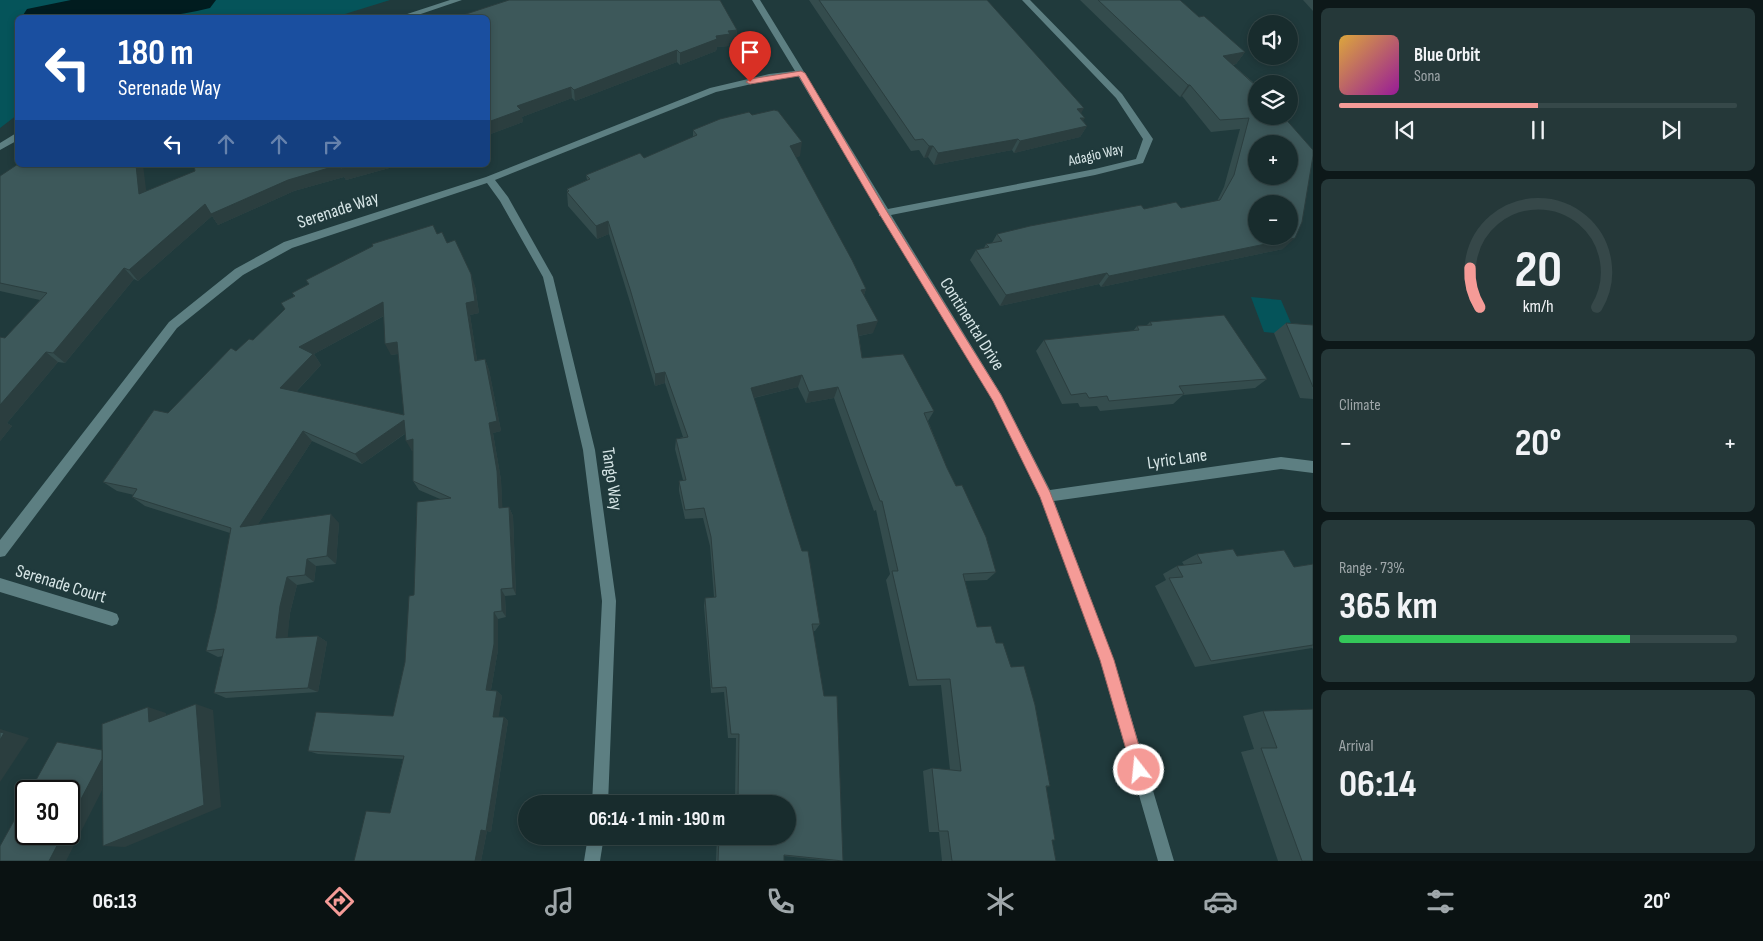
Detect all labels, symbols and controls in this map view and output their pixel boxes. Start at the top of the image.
map controls [1248,15,1298,245]
button: sound [1248,15,1298,65]
pin [729,31,771,82]
text: 180 m [118,32,194,75]
icon: left [35,35,100,100]
icon: arrive [736,38,764,66]
text: Blue Orbit [1414,44,1480,67]
text: Sona [1414,67,1441,86]
text: Serenade Way [118,75,221,102]
button: layers [1248,75,1298,125]
icon: previous [1391,116,1419,144]
icon: pause [1524,116,1552,144]
icon: next [1657,116,1685,144]
icon: left [159,130,187,158]
icon: ahead [212,130,240,158]
icon: ahead [265,130,293,158]
icon: right [318,130,346,158]
button: + [1248,135,1298,185]
street label: Adagio Way [1065,139,1126,171]
street label: Serenade Way [295,187,381,233]
button: − [1248,195,1298,245]
text: 20 [1514,239,1562,302]
street label: Continental Drive [935,274,1009,374]
text: km/h [1523,296,1553,317]
text: Climate [1339,396,1381,415]
text: 20° [1515,421,1561,466]
text: − [1339,427,1353,460]
text: + [1723,427,1737,460]
street label: Lyric Lane [1146,444,1208,474]
street label: Tango Way [597,446,627,512]
text: Range · 73% [1339,559,1405,578]
street label: Serenade Court [13,560,109,608]
text: 365 km [1339,584,1438,629]
text: Arrival [1339,737,1373,756]
position arrow [1112,743,1164,795]
text: 06:14 [1339,762,1416,807]
speed limit sign: 30 [15,780,80,845]
text: 06:14 · 1 min · 190 m [589,808,725,831]
icon: directions [322,884,357,919]
icon: music [542,884,577,919]
icon: phone [763,884,798,919]
icon: climate [983,884,1018,919]
icon: car [1203,884,1238,919]
icon: filters [1423,884,1458,919]
text: 06:13 [93,888,137,915]
text: 20° [1643,888,1670,915]

